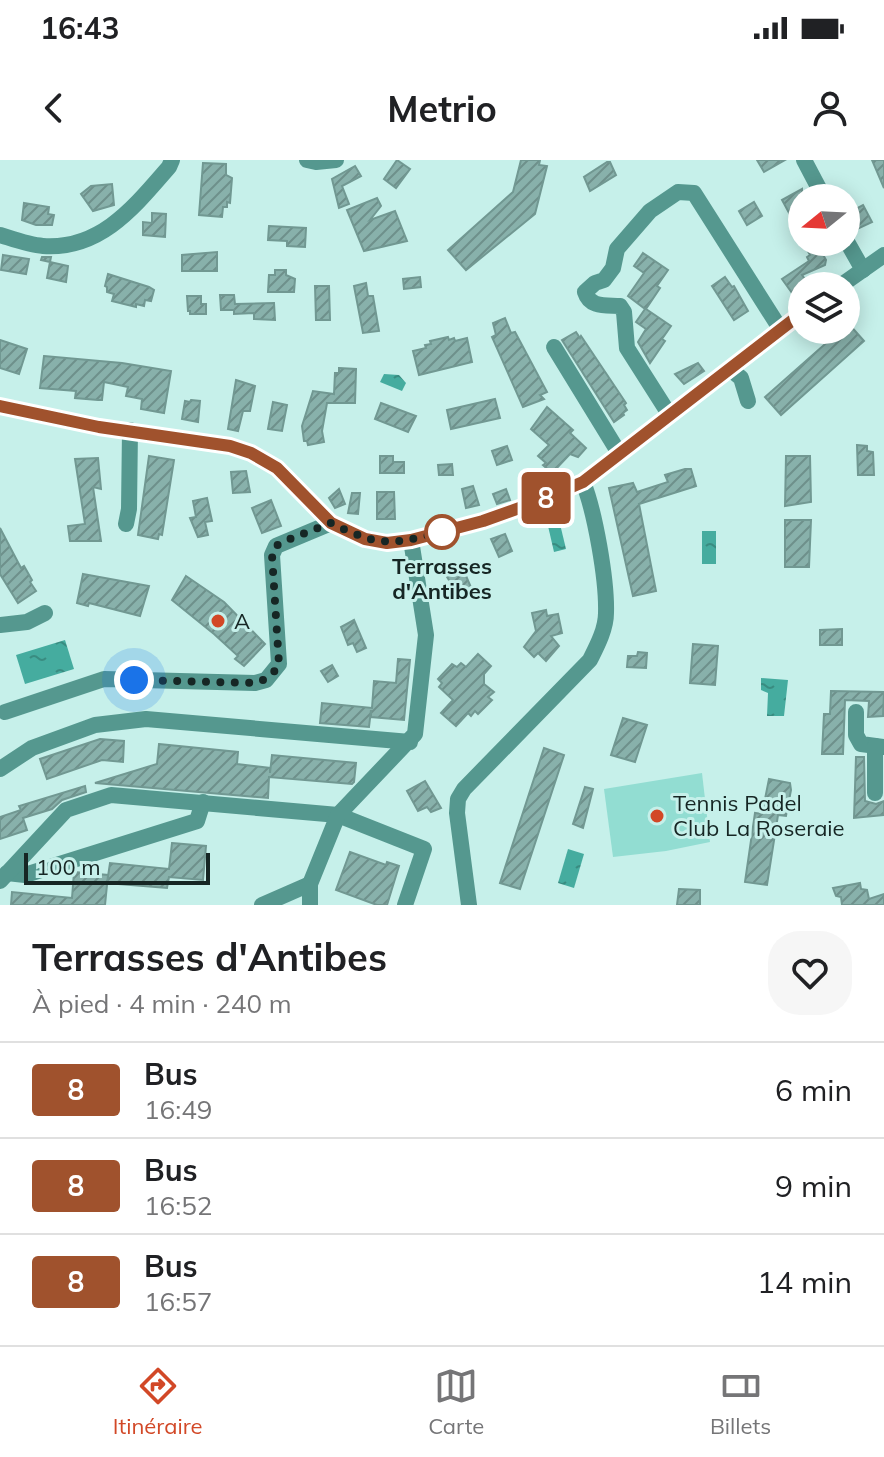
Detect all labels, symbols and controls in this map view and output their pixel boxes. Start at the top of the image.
text: 16:43 [40,9,119,47]
icon: back [32,86,76,130]
text: Metrio [387,86,497,131]
icon: person [808,86,852,130]
north arrow [788,184,860,256]
map controls [788,184,860,344]
button: layers [788,272,860,344]
line badge: 8 [520,472,572,524]
text: 8 [538,480,554,515]
marker: Terrasses d'Antibes [425,515,459,549]
place label: Terrasses d'Antibes [392,552,492,605]
place label: A [234,607,250,635]
marker: A [209,612,227,630]
your location [114,660,154,700]
place label: Tennis Padel Club La Roseraie [673,789,845,842]
marker: Tennis Padel Club La Roseraie [648,807,666,825]
scale bar [24,849,210,885]
text: 100 m [36,853,101,881]
button: heart [768,931,852,1015]
text: Terrasses d'Antibes [32,933,387,981]
text: À pied · 4 min · 240 m [32,987,292,1020]
text: Bus [144,1055,198,1093]
text: 6 min [775,1071,852,1109]
text: 8 [68,1072,84,1107]
text: 16:49 [144,1093,212,1126]
text: Bus [144,1151,198,1189]
text: 9 min [775,1167,852,1205]
text: 8 [68,1168,84,1203]
text: 16:52 [144,1189,212,1222]
text: Bus [144,1247,198,1285]
text: 14 min [757,1263,852,1301]
text: 8 [68,1264,84,1299]
text: 16:57 [144,1285,212,1318]
tab: Itinéraire [113,1364,202,1440]
tab: Carte [428,1364,484,1440]
tab: Billets [710,1364,771,1440]

